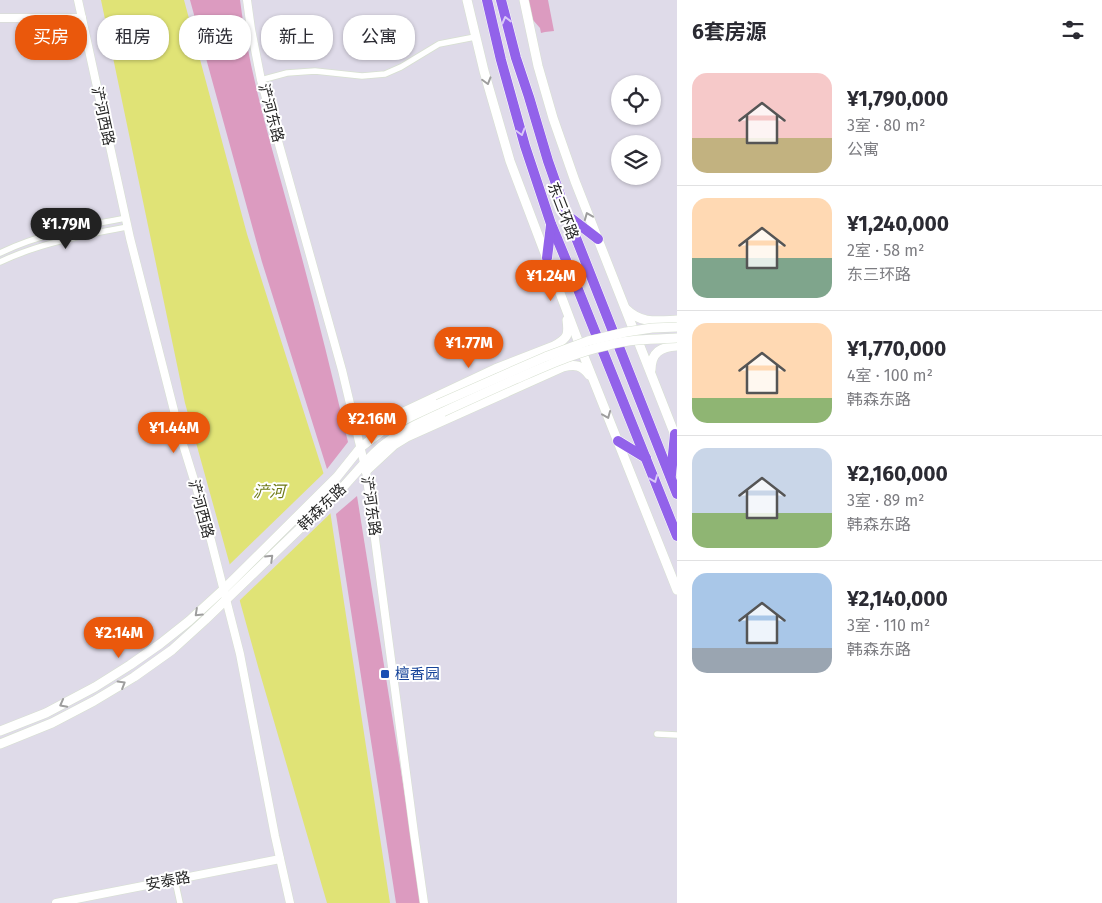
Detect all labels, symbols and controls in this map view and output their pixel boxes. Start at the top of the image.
chip: 买房 [15,15,87,60]
chip: 租房 [97,15,169,60]
chip: 筛选 [179,15,251,60]
chip: 新上 [261,15,333,60]
chip: 公寓 [343,15,415,60]
one-way arrow [501,16,512,25]
icon: filters [1059,16,1087,44]
text: 6套房源 [692,19,767,45]
map controls [611,75,661,185]
button: locate [611,75,661,125]
one-way arrow [481,77,491,85]
street label: 浐河东路 [255,82,287,144]
street label: 浐河西路 [88,85,118,147]
text: ¥1,790,000 [847,86,948,112]
icon: home [732,93,792,153]
text: 3室 · 80 m² [847,116,925,135]
one-way arrow [515,127,526,136]
button: layers [611,135,661,185]
text: 公寓 [847,140,879,159]
street label: 东三环路 [544,180,582,242]
pin: ¥1.79M [25,208,107,250]
text: ¥1,240,000 [847,211,949,237]
one-way arrow [584,212,594,221]
text: ¥1.79M [42,214,90,233]
icon: home [732,218,792,278]
text: 2室 · 58 m² [847,241,924,260]
pin: ¥1.24M [510,260,592,302]
text: 东三环路 [847,265,911,284]
text: ¥1.24M [526,266,576,285]
pin: ¥1.77M [428,326,510,369]
text: ¥1.77M [445,333,493,352]
text: ¥1,770,000 [847,336,946,362]
icon: home [732,343,792,403]
text: 4室 · 100 m² [847,366,933,385]
text: 韩森东路 [847,390,911,409]
pin: ¥2.16M [331,402,413,445]
text: ¥2.16M [348,409,396,428]
one-way arrow [601,410,612,419]
pin: ¥1.44M [133,412,215,454]
text: ¥1.44M [149,418,199,437]
text: ¥2,160,000 [847,461,948,487]
icon: home [732,468,792,528]
one-way arrow [648,474,659,483]
street label: 浐河东路 [358,475,384,537]
street label: 浐河西路 [185,478,217,540]
street label: 韩森东路 [294,480,350,534]
water label: 浐河 [253,482,288,501]
text: 3室 · 89 m² [847,491,925,510]
text: 韩森东路 [847,515,911,534]
one-way arrow [264,555,273,564]
text: ¥2,140,000 [847,586,948,612]
icon: home [732,593,792,653]
one-way arrow [194,607,203,616]
pin: ¥2.14M [78,616,160,659]
text: 3室 · 110 m² [847,616,930,635]
text: ¥2.14M [95,623,143,642]
text: 韩森东路 [847,640,911,659]
place label: 檀香园 [395,665,440,683]
marker: 檀香园 [379,668,391,680]
one-way arrow [117,681,126,691]
one-way arrow [60,698,69,708]
street label: 安泰路 [144,868,192,894]

